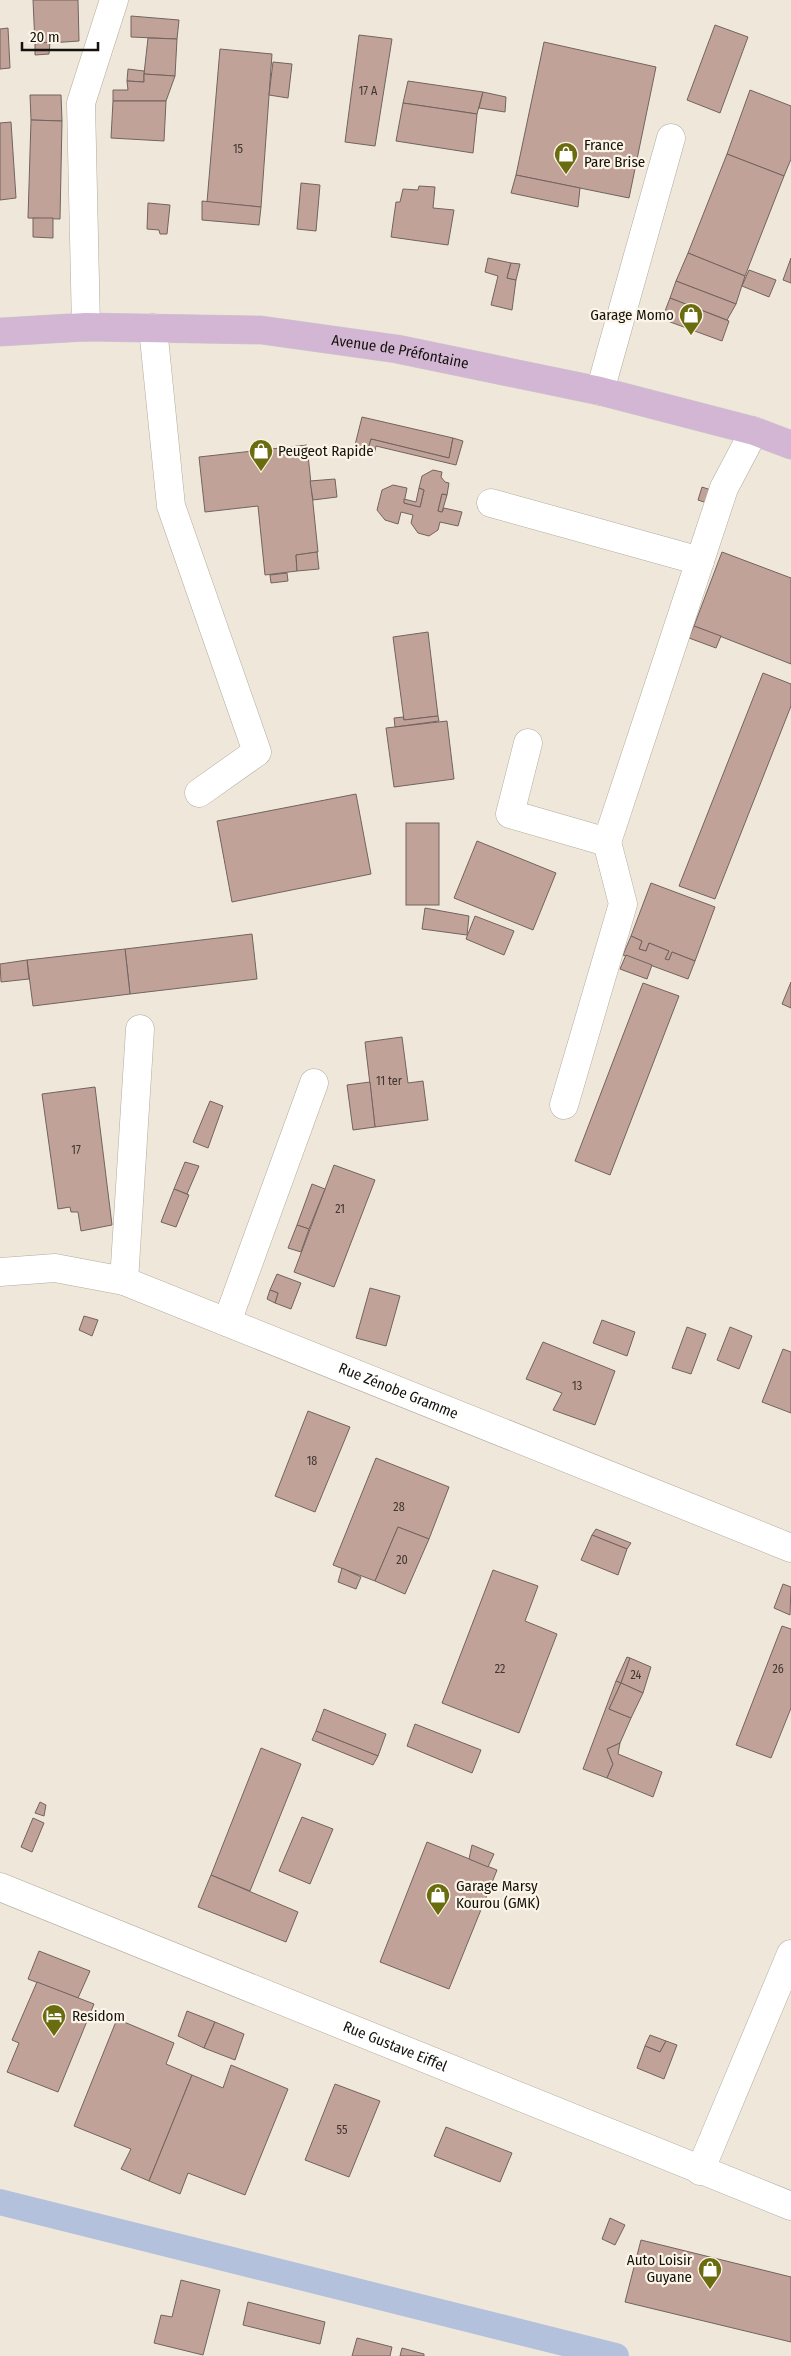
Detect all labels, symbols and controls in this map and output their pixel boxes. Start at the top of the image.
scale bar [22,20,99,52]
text: 20 m [30,28,60,46]
house number: 17 A [359,84,378,98]
place label: France Pare Brise [584,136,645,171]
shop icon: France Pare Brise [553,141,579,175]
house number: 15 [233,142,244,156]
shop icon: Garage Momo [678,302,704,336]
place label: Garage Momo [590,306,674,324]
street label: Avenue de Préfontaine [330,331,470,373]
shop icon: Peugeot Rapide [248,438,274,472]
place label: Peugeot Rapide [278,442,374,460]
house number: 11 ter [376,1074,403,1088]
house number: 17 [71,1143,81,1157]
house number: 21 [335,1202,345,1216]
street label: Rue Zénobe Gramme [336,1359,461,1423]
house number: 13 [572,1379,582,1393]
house number: 18 [307,1454,317,1468]
house number: 28 [393,1500,405,1514]
house number: 20 [396,1553,408,1567]
house number: 22 [495,1662,505,1676]
house number: 26 [772,1662,784,1676]
house number: 24 [631,1668,642,1682]
place label: Garage Marsy Kourou (GMK) [456,1877,540,1912]
shop icon: Garage Marsy Kourou (GMK) [425,1882,451,1916]
hotel icon: Residom [41,2003,67,2037]
place label: Residom [72,2007,125,2025]
street label: Rue Gustave Eiffel [340,2017,450,2075]
house number: 55 [337,2123,348,2137]
place label: Auto Loisir Guyane [627,2251,693,2286]
shop icon: Auto Loisir Guyane [697,2256,723,2290]

